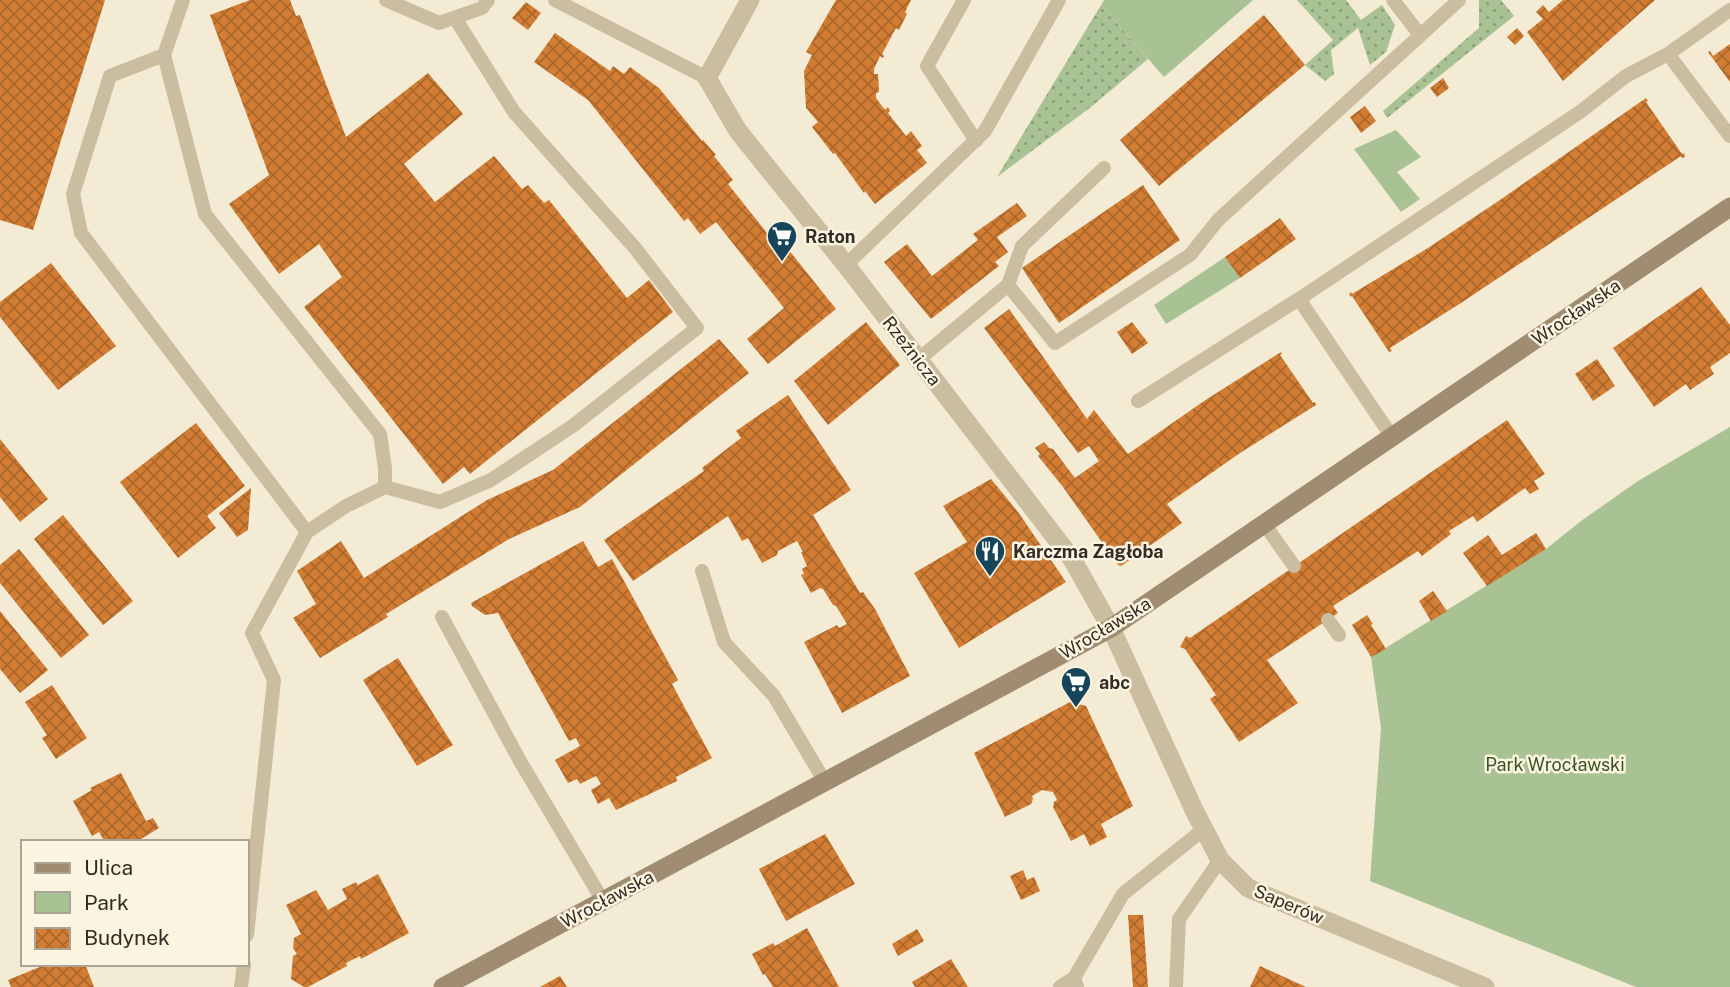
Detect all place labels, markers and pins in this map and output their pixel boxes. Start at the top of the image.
supermarket icon: Raton [765,219,799,263]
place label: Raton [805,226,855,247]
restaurant icon: Karczma Zagłoba [973,534,1007,578]
place label: Karczma Zagłoba [1013,541,1163,562]
supermarket icon: abc [1059,665,1093,709]
place label: abc [1099,672,1130,693]

